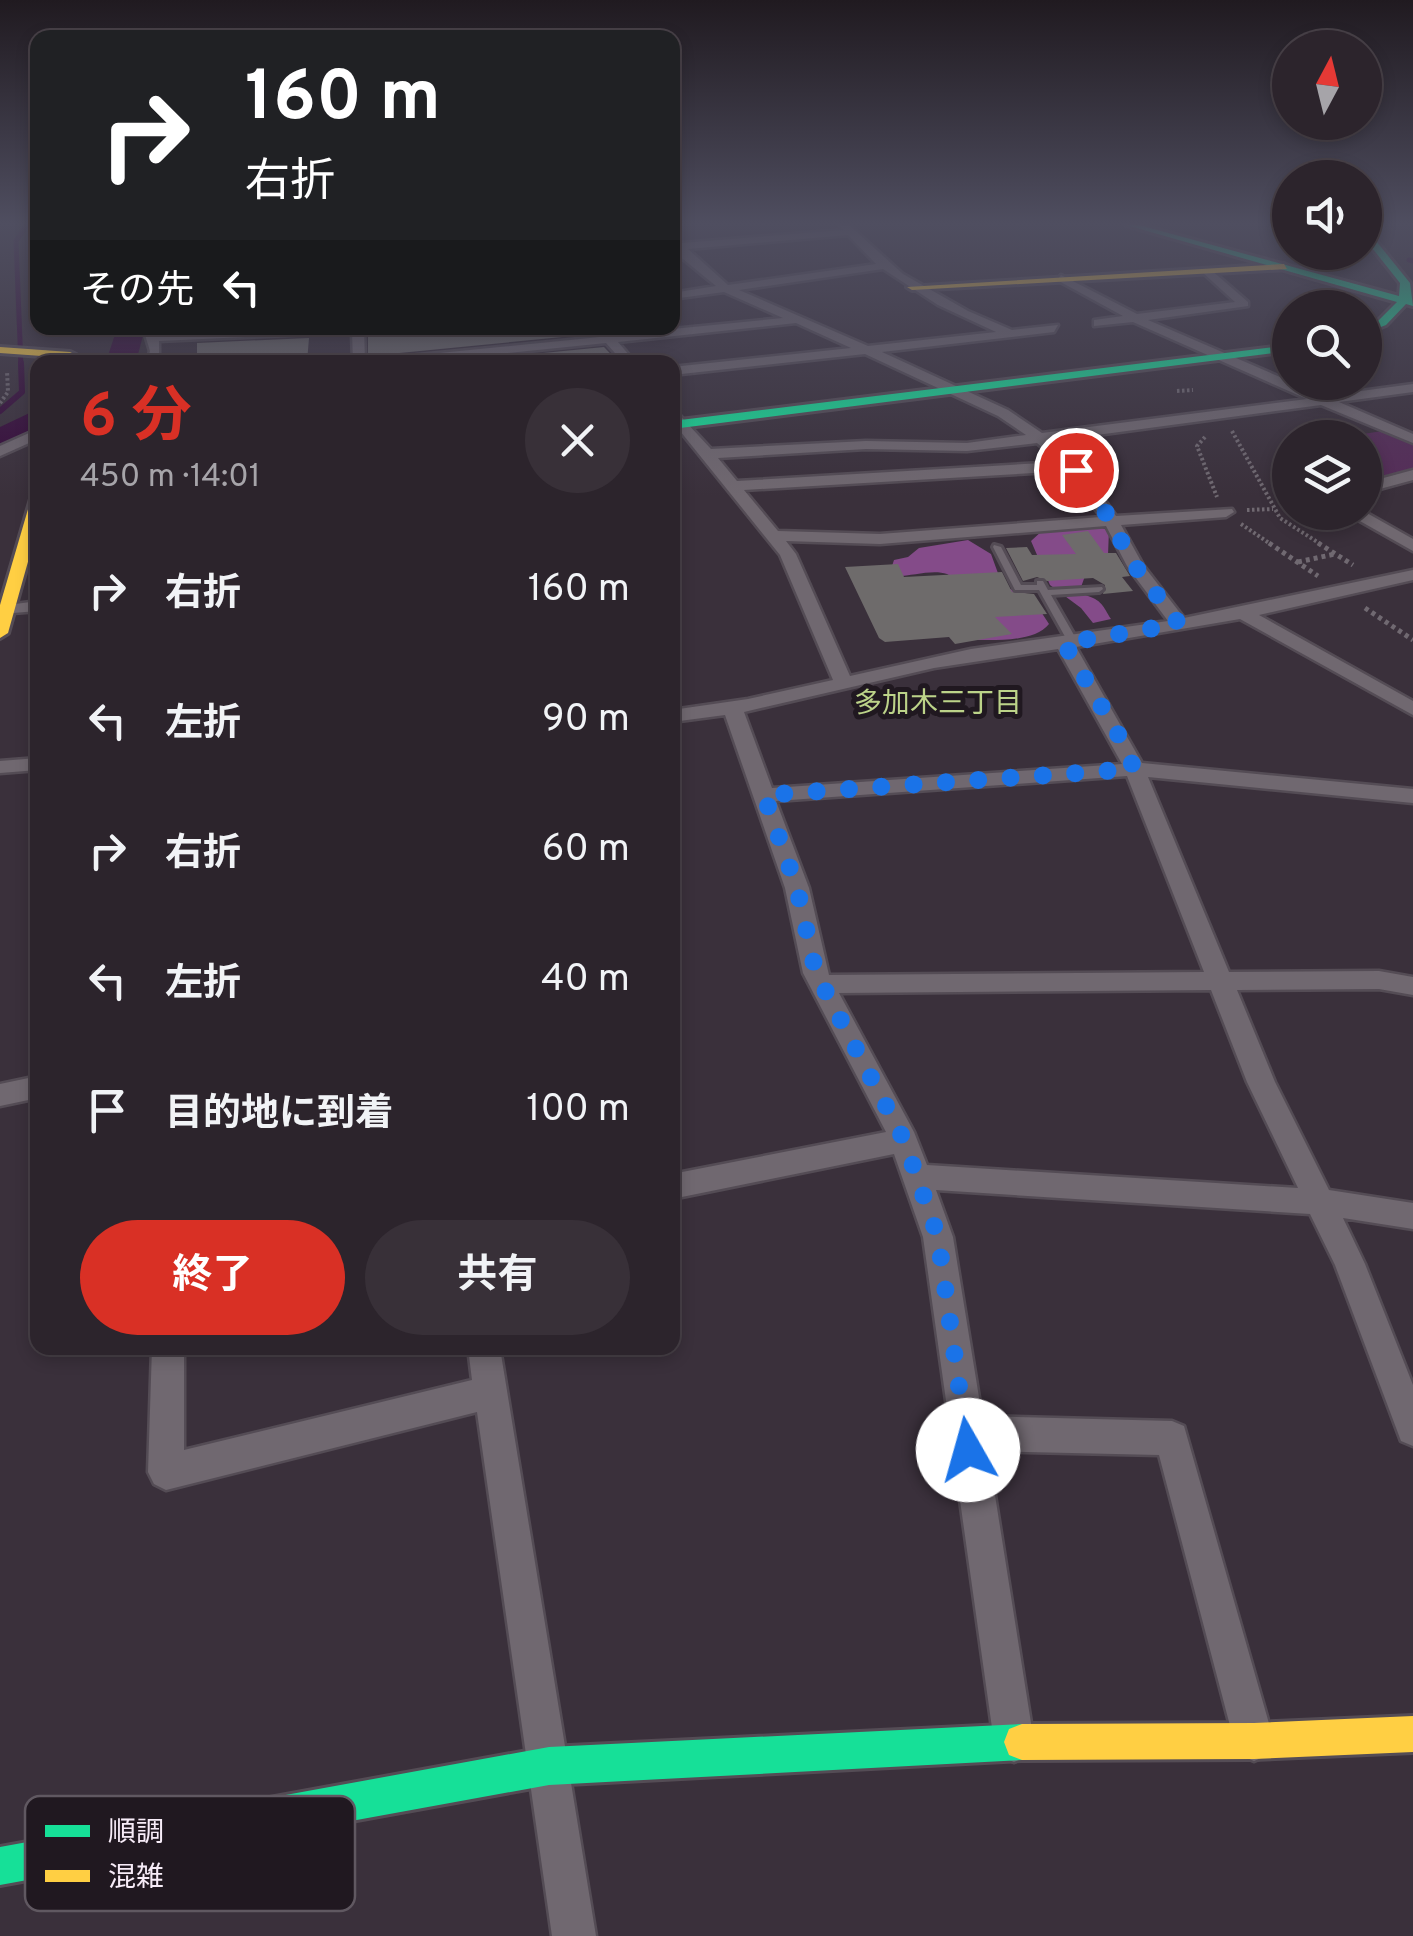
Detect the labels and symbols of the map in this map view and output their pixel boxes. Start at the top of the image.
north arrow [1272,30,1382,140]
pin [1034,428,1119,513]
district label: 多加木三丁目 [854,687,1022,723]
position arrow [916,1398,1020,1502]
legend [25,1796,355,1911]
text: 順調 [108,1816,164,1852]
text: 混雑 [108,1861,164,1897]

